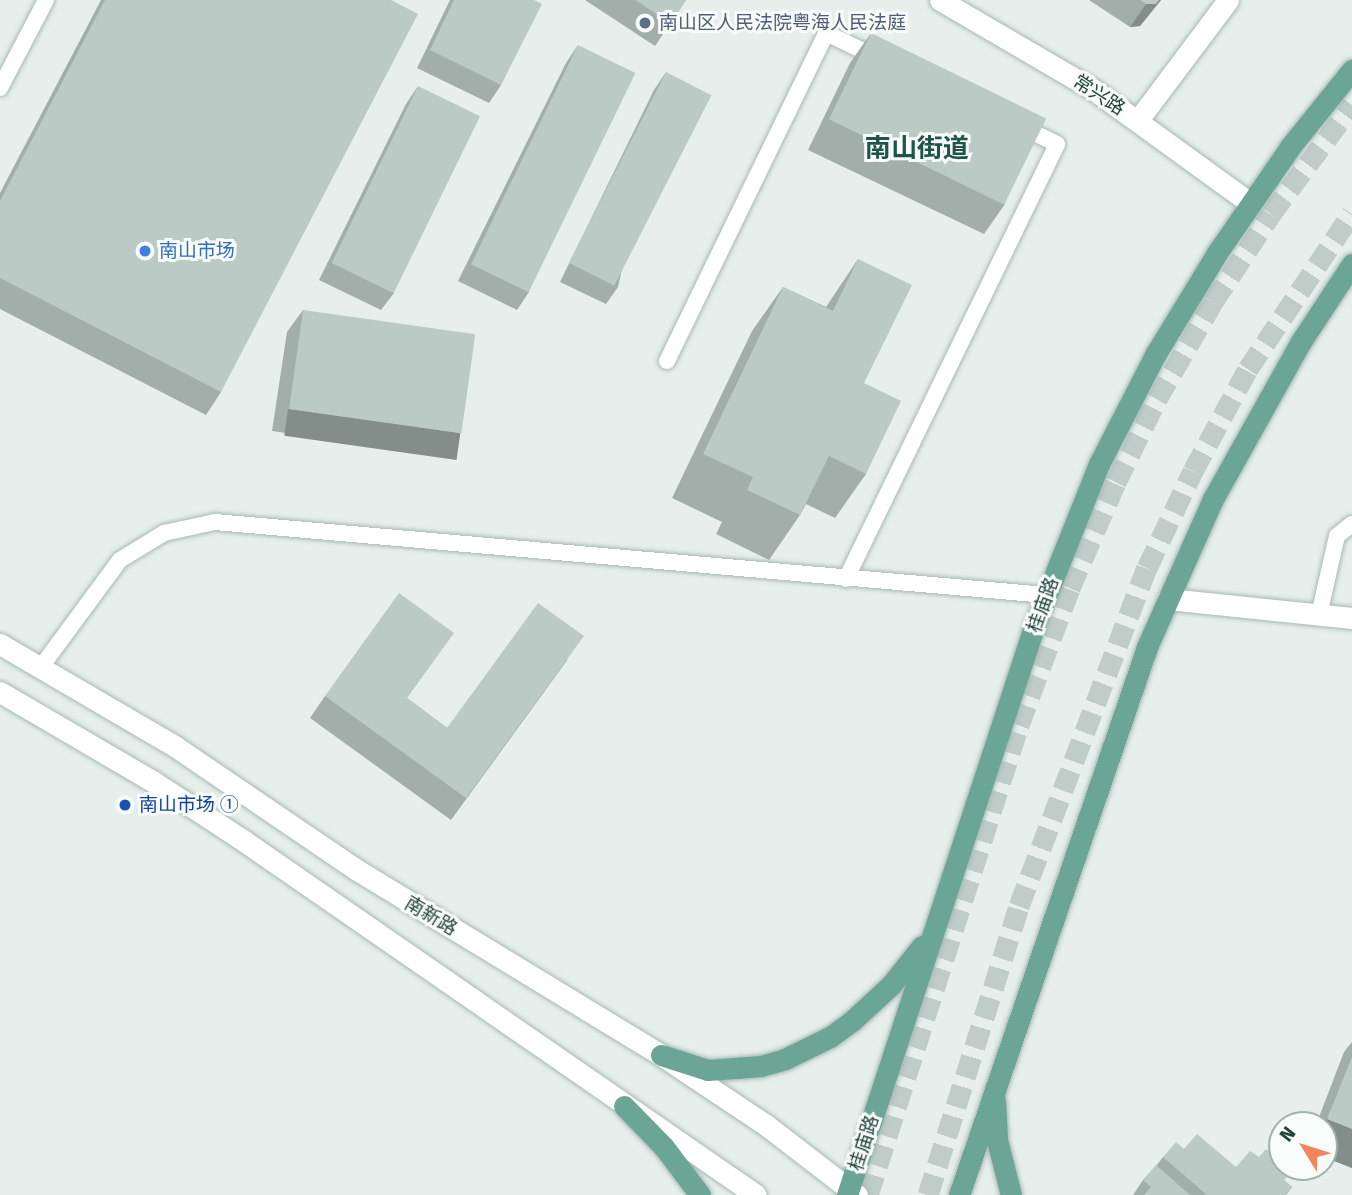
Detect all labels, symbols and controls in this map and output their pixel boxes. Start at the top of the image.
place label: 南山区人民法院粤海人民法庭 [659,12,906,34]
marker: 南山区人民法院粤海人民法庭 [637,15,653,31]
street label: 常兴路 [1069,70,1129,120]
district label: 南山街道 [865,133,969,165]
place label: 南山市场 [159,240,235,262]
marker: 南山市场 [137,243,153,259]
street label: 桂庙路 [1023,574,1063,636]
place label: 南山市场 ① [139,794,239,816]
marker: 南山市场 ① [117,797,133,813]
street label: 南新路 [401,892,461,940]
north arrow [1268,1111,1338,1181]
street label: 桂庙路 [844,1112,884,1174]
text: N [1275,1122,1301,1146]

